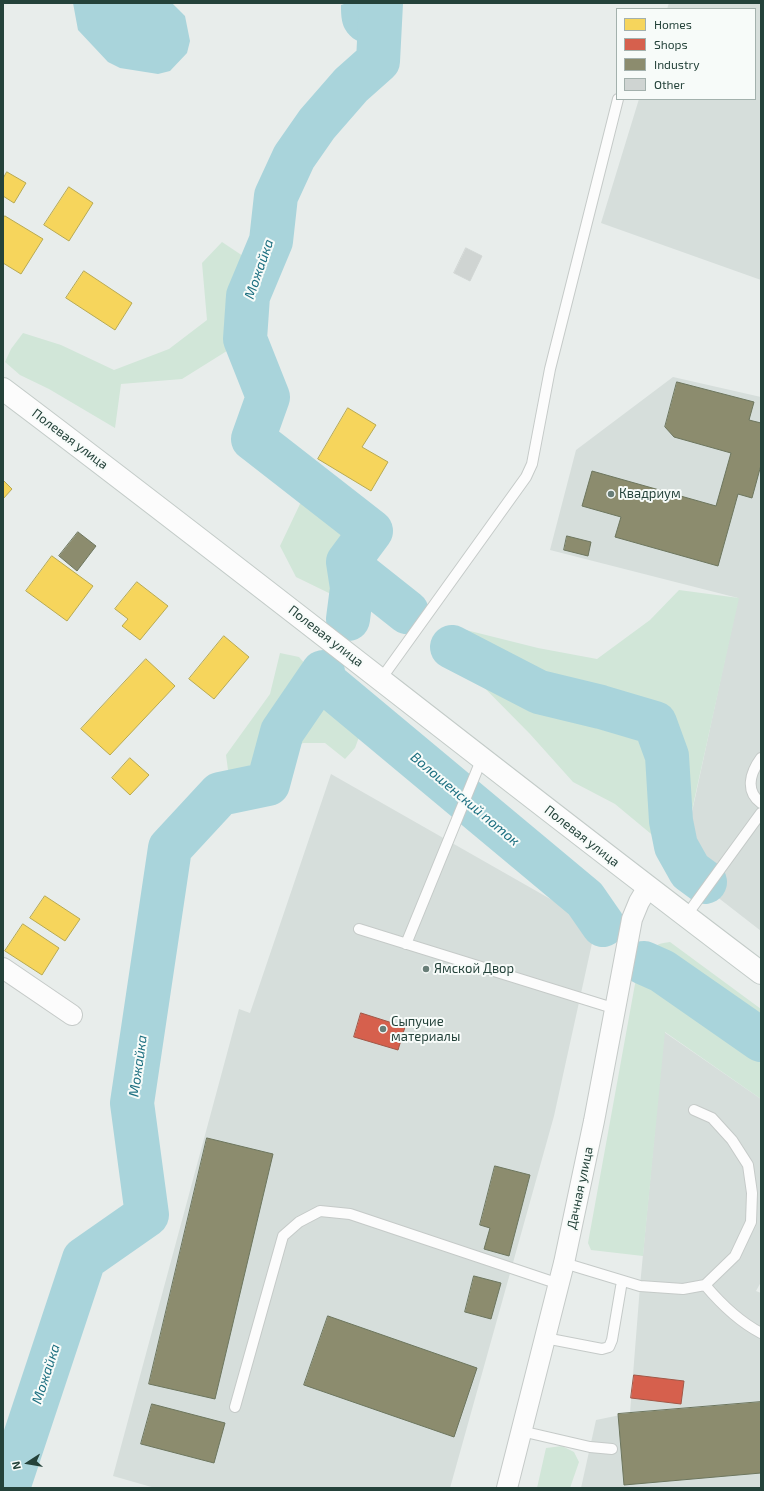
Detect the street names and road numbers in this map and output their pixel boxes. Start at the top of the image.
street label: Полевая улица [29,405,111,473]
street label: Полевая улица [285,602,367,670]
street label: Полевая улица [541,802,623,870]
street label: Дачная улица [564,1145,596,1231]

